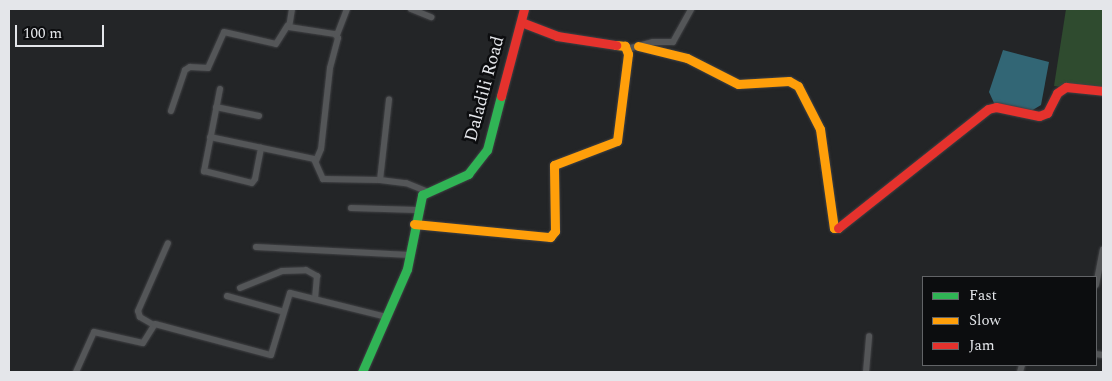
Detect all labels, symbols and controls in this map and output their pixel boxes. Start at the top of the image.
scale bar [18,15,106,47]
text: 100 m [23,22,62,45]
street label: Daladili Road [461,34,509,144]
legend [922,276,1097,366]
text: Fast [969,284,997,307]
text: Slow [969,309,1001,332]
text: Jam [969,334,995,357]

